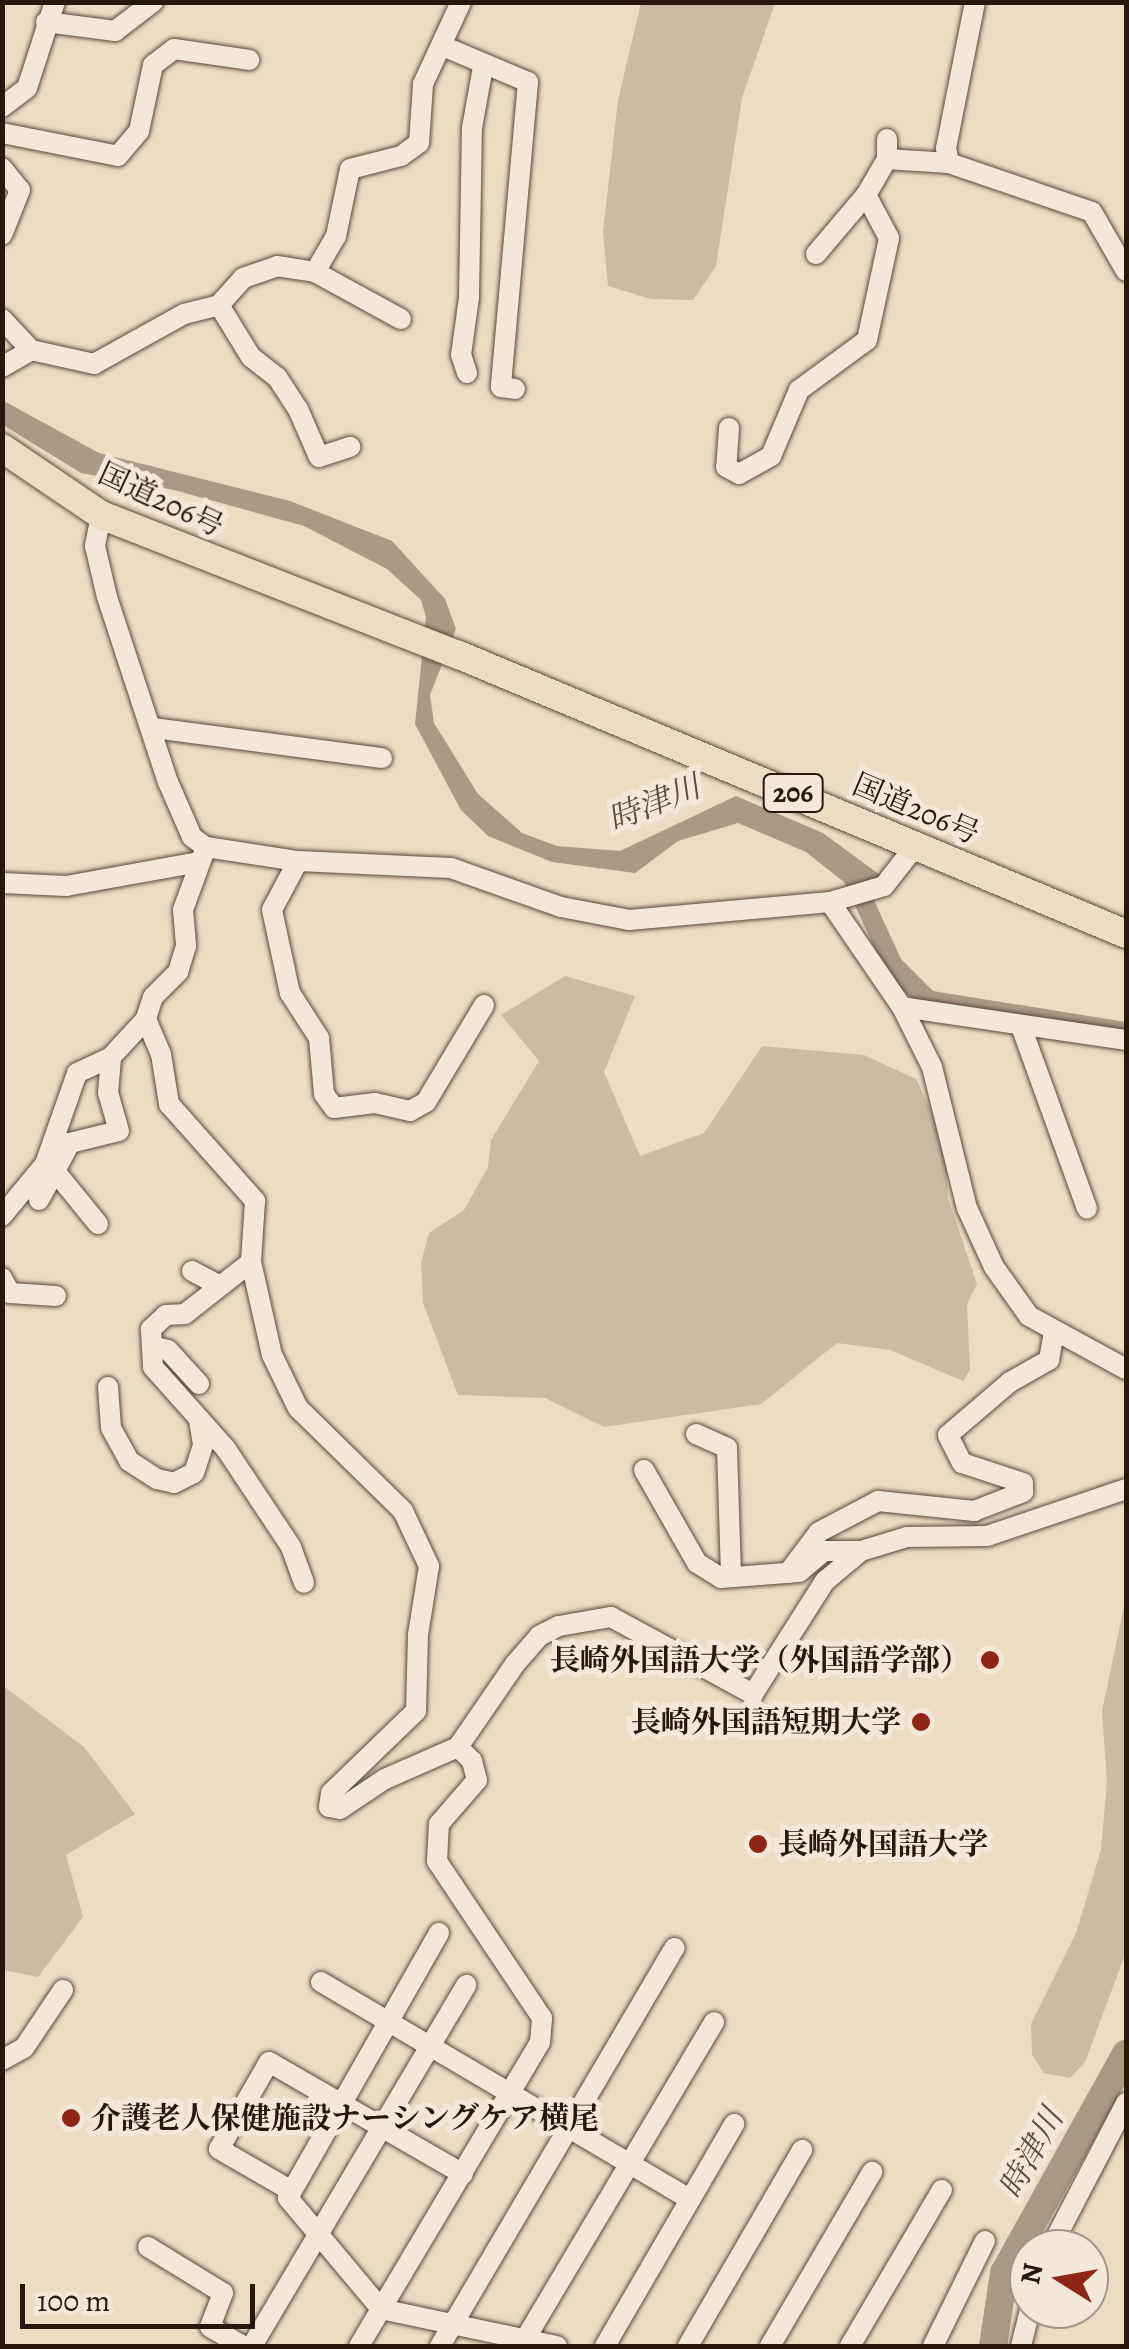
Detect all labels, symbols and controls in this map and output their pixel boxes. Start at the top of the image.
street label: 国道206号 [93,455,229,545]
street label: 国道206号 [847,766,985,852]
water label: 時津川 [602,767,706,839]
road number: 206 [760,770,826,816]
place label: 長崎外国語大学（外国語学部） [550,1642,970,1678]
marker: 長崎外国語大学（外国語学部） [979,1649,1001,1671]
place label: 長崎外国語短期大学 [631,1704,901,1740]
marker: 長崎外国語短期大学 [910,1711,932,1733]
place label: 長崎外国語大学 [778,1826,988,1862]
marker: 長崎外国語大学 [747,1833,769,1855]
place label: 介護老人保健施設ナーシングケア横尾 [91,2100,601,2136]
water label: 時津川 [991,2102,1071,2204]
marker: 介護老人保健施設ナーシングケア横尾 [60,2107,82,2129]
north arrow [1009,2229,1109,2329]
text: N [1011,2260,1052,2287]
scale bar [25,2264,260,2326]
text: 100 m [37,2281,110,2321]

